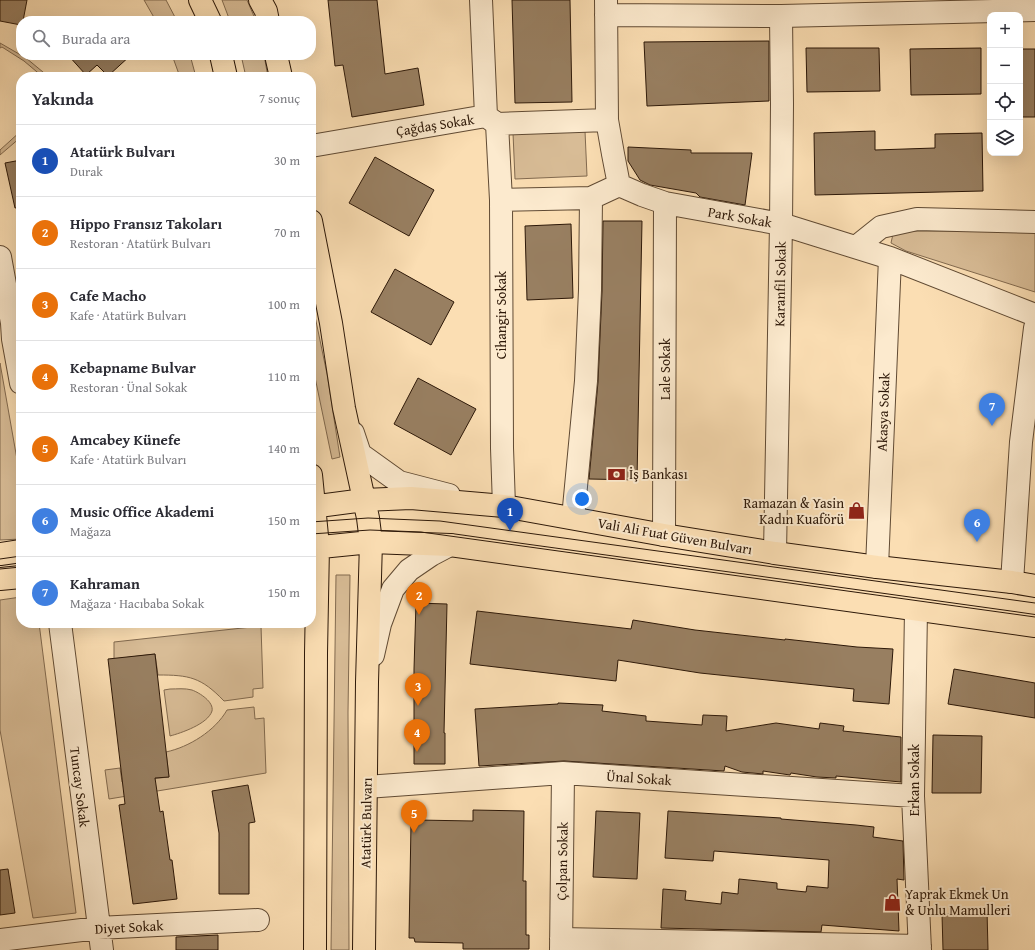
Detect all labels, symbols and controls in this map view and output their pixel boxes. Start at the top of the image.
map controls [987,12,1023,156]
button: + [987,12,1023,48]
search box [16,16,316,60]
icon: search [30,27,52,49]
text: Burada ara [62,28,130,49]
button: − [987,48,1023,84]
button: locate [987,84,1023,120]
text: Yakında [32,86,94,111]
text: 7 sonuç [259,89,300,108]
street label: Çağdaş Sokak [395,109,476,141]
button: layers [987,120,1023,156]
text: Atatürk Bulvarı [70,141,175,162]
text: 1 [42,151,48,170]
text: 30 m [274,151,300,170]
text: Durak [70,162,103,181]
street label: Park Sokak [706,202,775,233]
text: Hippo Fransız Takoları [70,213,222,234]
text: 2 [42,223,48,242]
text: 70 m [274,223,300,242]
text: Restoran · Atatürk Bulvarı [70,234,211,253]
street label: Karanfil Sokak [769,240,791,327]
street label: Cihangir Sokak [491,270,511,359]
text: Cafe Macho [70,285,146,306]
text: 3 [42,295,48,314]
text: 100 m [268,295,300,314]
text: Kafe · Atatürk Bulvarı [70,306,186,325]
street label: Lale Sokak [655,337,675,400]
text: Kebapname Bulvar [70,357,196,378]
text: 4 [42,367,48,386]
text: 110 m [268,367,300,386]
street label: Akasya Sokak [872,371,894,452]
text: Restoran · Ünal Sokak [70,378,187,397]
pin: 7 [979,393,1005,426]
text: Amcabey Künefe [70,429,181,450]
text: 5 [42,439,48,458]
text: 140 m [268,439,300,458]
text: Kafe · Atatürk Bulvarı [70,450,186,469]
bank icon: İş Bankası [606,464,626,484]
place label: İş Bankası [629,464,688,484]
your location [572,489,592,509]
place label: Ramazan & Yasin Kadın Kuaförü [743,493,844,529]
pin: 1 [497,498,523,531]
text: Music Office Akademi [70,501,214,522]
shop icon: Ramazan & Yasin Kadın Kuaförü [847,501,867,521]
pin: 6 [964,509,990,542]
text: 6 [42,511,48,530]
text: 150 m [268,511,300,530]
street label: Vali Ali Fuat Güven Bulvarı [596,513,754,559]
text: Mağaza [70,522,111,541]
text: Kahraman [70,573,140,594]
pin: 2 [406,582,432,615]
text: 7 [42,583,48,602]
text: 150 m [268,583,300,602]
text: Mağaza · Hacıbaba Sokak [70,594,204,613]
pin: 3 [405,673,431,706]
pin: 4 [404,719,430,752]
street label: Erkan Sokak [904,743,924,816]
street label: Tuncay Sokak [65,746,95,829]
street label: Ünal Sokak [606,766,673,790]
street label: Atatürk Bulvarı [355,777,377,869]
pin: 5 [401,800,427,833]
street label: Çolpan Sokak [551,821,573,900]
place label: Yaprak Ekmek Un & Unlu Mamulleri [905,884,1011,920]
shop icon: Yaprak Ekmek Un & Unlu Mamulleri [882,892,902,912]
street label: Diyet Sokak [94,915,165,939]

